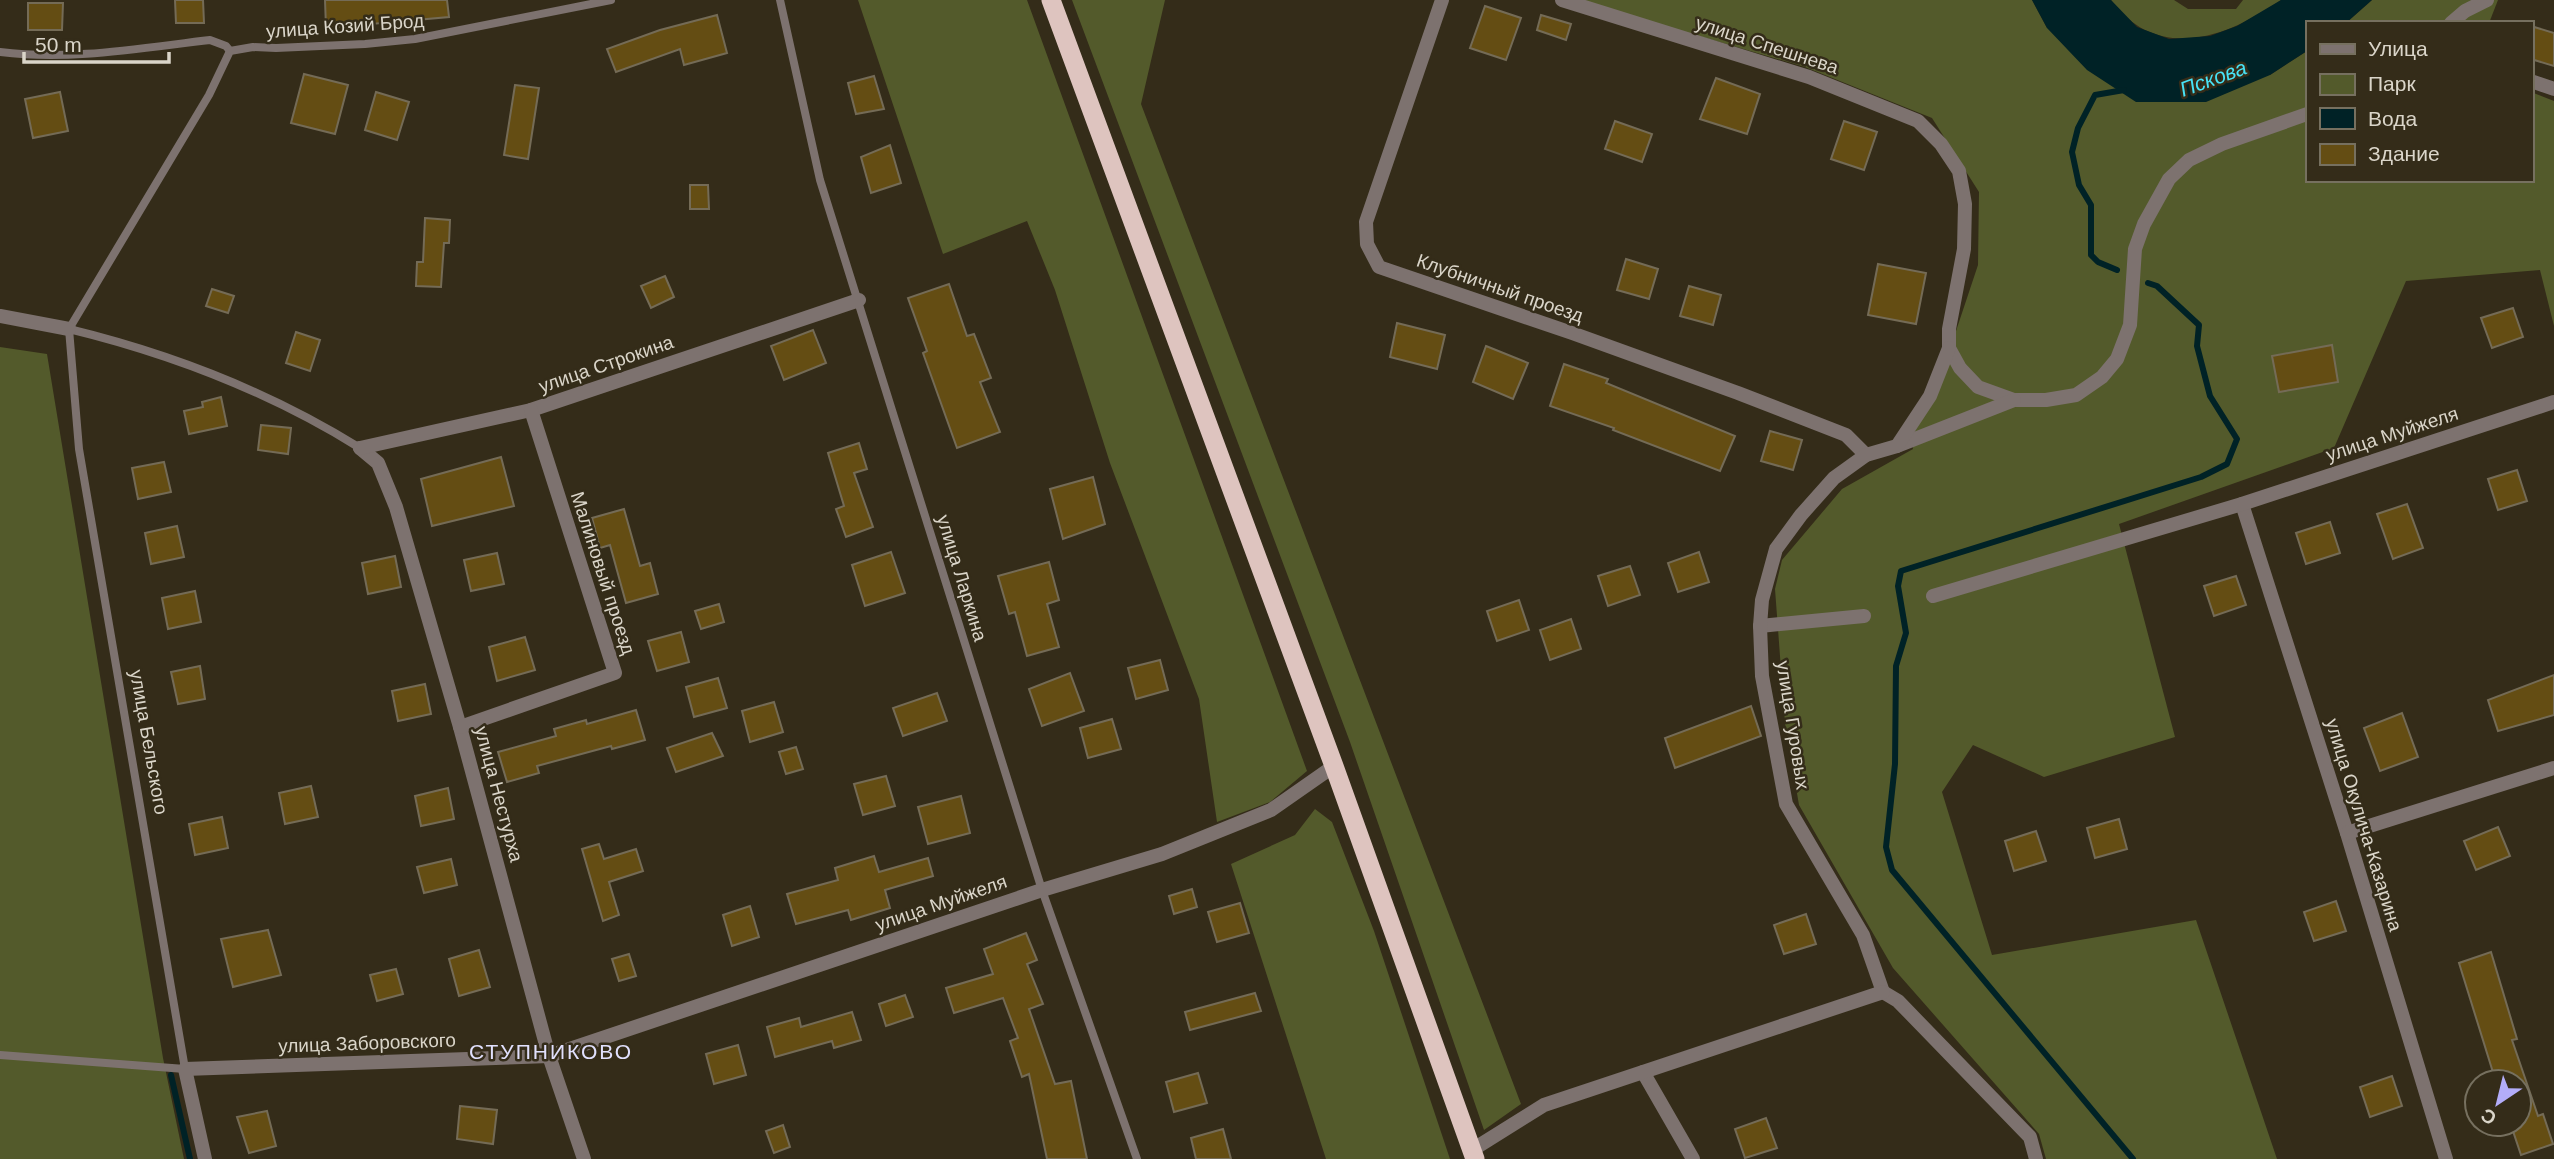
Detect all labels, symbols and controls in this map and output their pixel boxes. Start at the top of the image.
street label: улица Козий Брод [265,10,425,42]
street label: улица Спешнева [1693,12,1841,78]
scale bar [24,21,170,65]
legend [2306,21,2533,182]
text: 50 m [35,33,82,56]
text: Улица [2368,37,2428,60]
water label: Пскова [2176,55,2250,101]
text: Парк [2368,72,2416,95]
text: Вода [2368,107,2417,130]
text: Здание [2368,142,2440,165]
street label: Клубничный проезд [1414,250,1586,326]
street label: улица Строкина [536,331,677,397]
street label: улица Муйжеля [2323,403,2461,465]
street label: Малиновый проезд [567,489,639,657]
street label: улица Ларкина [933,512,991,644]
street label: улица Гуровых [1772,659,1814,791]
street label: улица Бельского [126,668,172,816]
street label: улица Окулича-Казарина [2322,716,2407,934]
street label: улица Нестурха [471,724,527,865]
street label: улица Муйжеля [872,871,1010,935]
street label: улица Заборовского [278,1029,456,1057]
district label: СТУПНИКОВО [469,1040,633,1063]
north arrow [2463,1068,2533,1138]
text: С [2477,1104,2500,1129]

